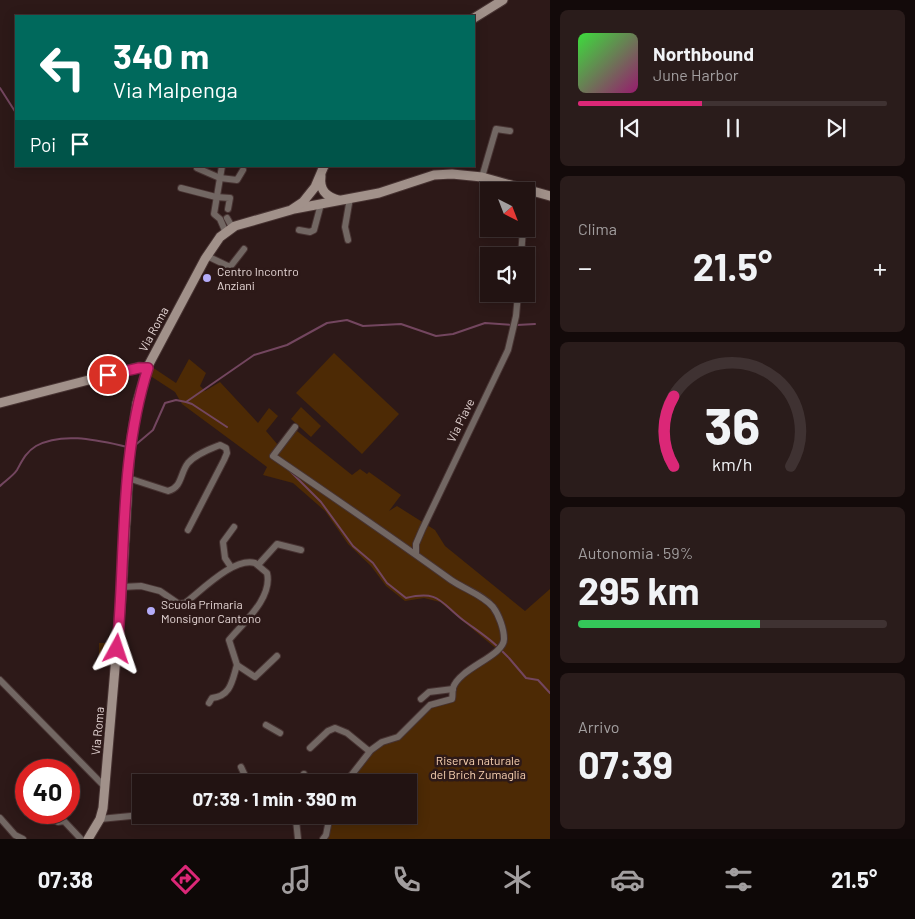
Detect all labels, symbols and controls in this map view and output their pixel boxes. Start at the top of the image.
text: 340 m [113,34,209,76]
icon: left [30,35,95,100]
text: Northbound [653,42,754,65]
text: June Harbor [653,65,739,84]
text: Via Malpenga [113,76,238,102]
icon: previous [616,114,644,142]
icon: pause [719,114,747,142]
icon: next [822,114,850,142]
icon: arrive [66,130,94,158]
text: Poi [30,133,56,156]
north arrow [480,182,535,238]
map controls [480,182,535,302]
text: Clima [578,219,617,238]
text: 21.5° [693,243,772,289]
button: sound [480,247,535,302]
text: − [578,250,592,284]
text: + [873,250,887,284]
place label: Centro Incontro Anziani [217,264,299,292]
marker: Centro Incontro Anziani [201,272,213,284]
street label: Via Roma [135,304,171,354]
pin [87,354,129,396]
icon: arrive [94,361,122,389]
text: 36 [704,393,761,455]
street label: Via Piave [443,396,477,444]
text: km/h [712,453,753,475]
text: Autonomia · 59% [578,543,693,562]
text: 295 km [578,567,700,613]
place label: Scuola Primaria Monsignor Cantono [161,597,261,625]
marker: Scuola Primaria Monsignor Cantono [145,605,157,617]
position arrow [90,622,142,674]
street label: Via Roma [88,706,106,756]
text: Arrivo [578,717,620,736]
text: 07:39 [578,741,673,787]
park label: Riserva naturale del Brich Zumaglia [430,753,526,781]
speed limit sign: 40 [15,759,80,824]
text: 07:39 · 1 min · 390 m [192,787,357,810]
icon: directions [168,862,203,897]
icon: music [279,862,314,897]
icon: phone [389,862,424,897]
icon: climate [500,862,535,897]
icon: car [610,862,645,897]
icon: filters [721,862,756,897]
text: 07:38 [38,866,93,892]
text: 21.5° [831,866,877,892]

